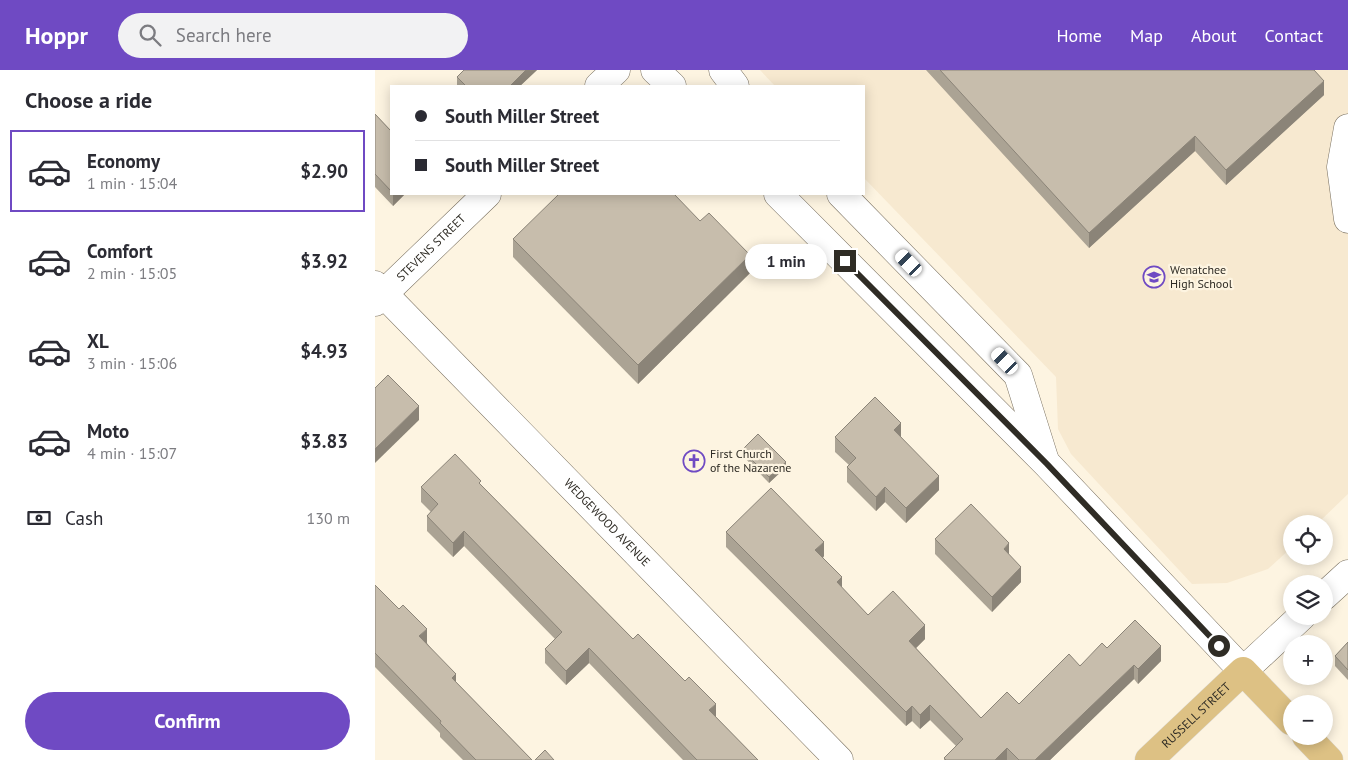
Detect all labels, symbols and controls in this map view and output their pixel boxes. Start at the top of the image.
search box [118,13,468,58]
text: Hoppr [25,20,88,51]
icon: search [136,21,164,49]
text: Search here [176,23,272,47]
text: Home [1056,24,1102,47]
text: Map [1130,24,1163,47]
text: About [1191,24,1237,47]
text: Contact [1265,24,1323,47]
text: Choose a ride [25,86,152,114]
text: South Miller Street [445,104,599,128]
icon: car [27,149,72,194]
text: Economy [87,149,160,173]
text: South Miller Street [445,153,599,177]
text: $2.90 [300,159,348,183]
text: 1 min · 15:04 [87,173,177,193]
street label: STEVENS STREET [393,211,469,284]
icon: car [27,239,72,284]
text: Comfort [87,239,153,263]
callout: 1 min [745,244,827,278]
car [893,247,924,279]
text: $3.92 [300,249,348,273]
route end [834,250,856,272]
text: 1 min [766,251,806,271]
place label: Wenatchee High School [1170,262,1233,291]
text: 2 min · 15:05 [87,263,177,283]
school or university icon: Wenatchee High School [1142,265,1166,289]
icon: car [27,329,72,374]
text: XL [87,329,109,353]
text: $4.93 [300,339,348,363]
car [989,345,1020,377]
text: 3 min · 15:06 [87,353,177,373]
icon: car [27,419,72,464]
text: Moto [87,419,129,443]
text: $3.83 [300,429,348,453]
text: 4 min · 15:07 [87,443,177,463]
place label: First Church of the Nazarene [710,446,791,475]
church icon: First Church of the Nazarene [682,449,706,473]
street label: WEDGEWOOD AVENUE [561,475,654,569]
icon: cash [25,504,53,532]
text: Cash [65,506,103,530]
text: 130 m [307,508,350,528]
map controls [1283,515,1333,745]
button: locate [1283,515,1333,565]
button: layers [1283,575,1333,625]
route start [1208,635,1230,657]
button: + [1283,635,1333,685]
street label: RUSSELL STREET [1158,679,1234,751]
button: Confirm [25,692,350,750]
button: − [1283,695,1333,745]

